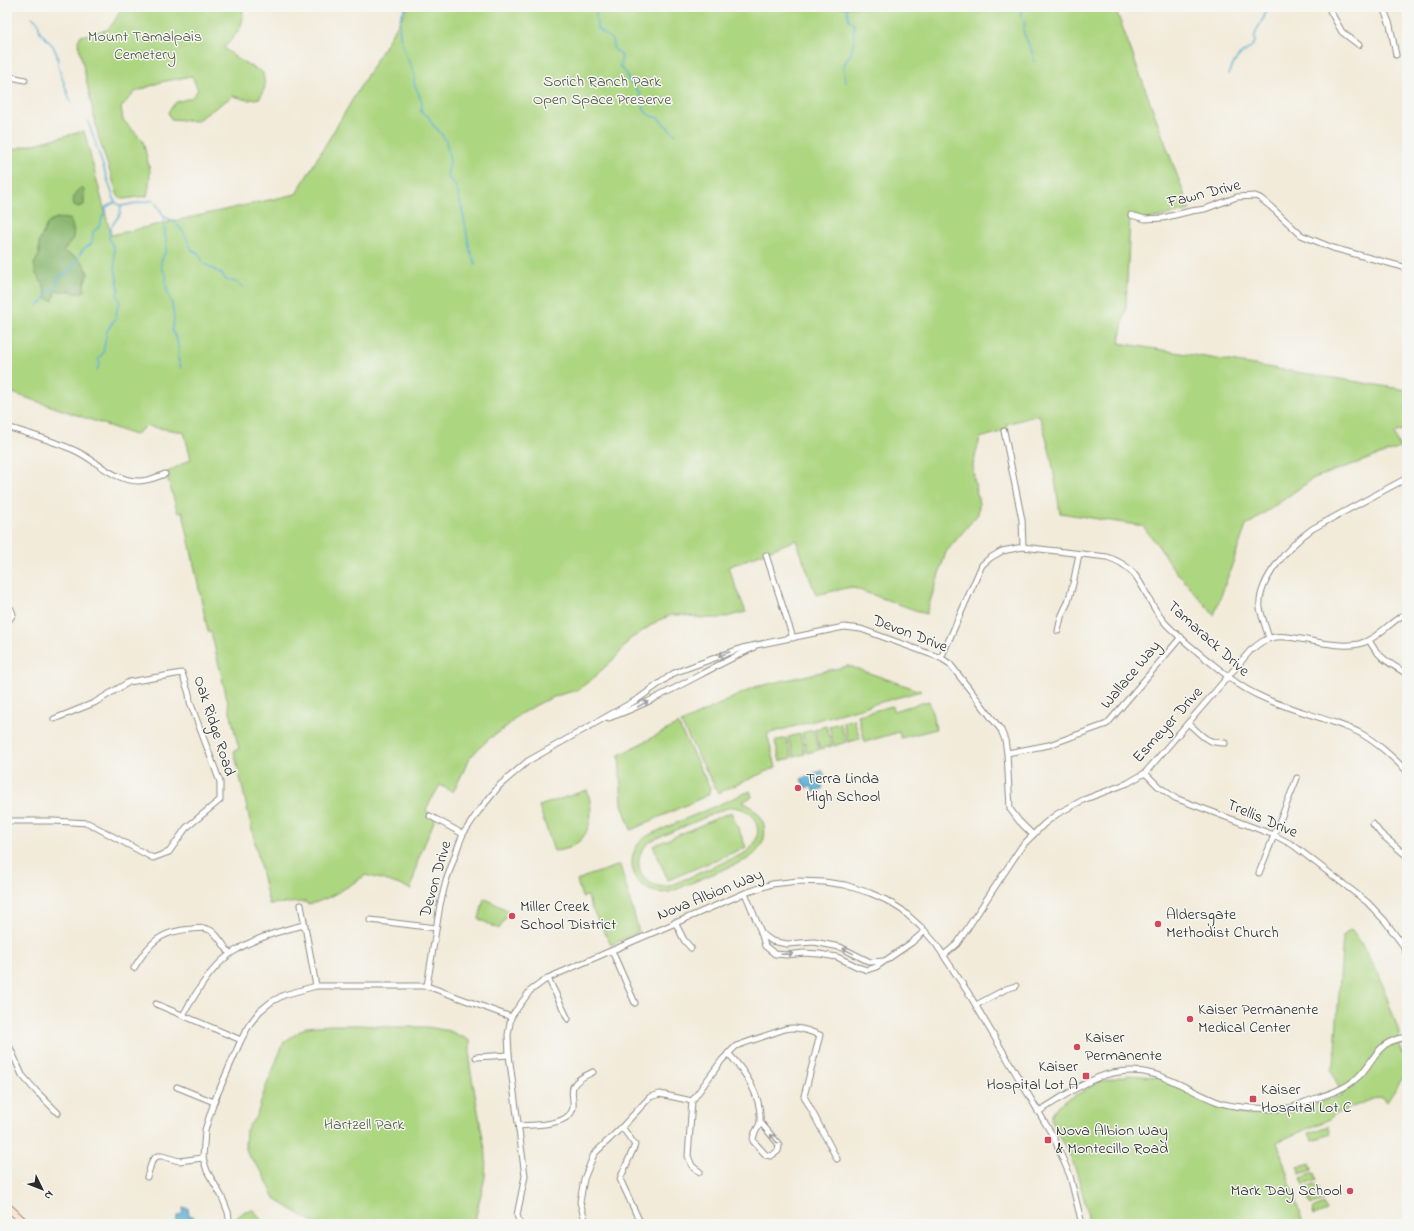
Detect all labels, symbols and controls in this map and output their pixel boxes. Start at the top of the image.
park label: Mount Tamalpais Cemetery [88,25,202,67]
park label: Sorich Ranch Park Open Space Preserve [533,70,672,112]
street label: Fawn Drive [1164,173,1244,215]
street label: Tamarack Drive [1161,595,1255,683]
street label: Devon Drive [868,608,952,660]
street label: Wallace Way [1095,635,1167,715]
one-way arrow [718,651,730,659]
street label: Oak Ridge Road [187,673,241,779]
street label: Esmeyer Drive [1127,681,1210,769]
one-way arrow [637,700,649,707]
place label: Terra Linda High School [806,767,880,809]
marker: Terra Linda High School [793,783,803,793]
street label: Trellis Drive [1223,793,1302,845]
street label: Devon Drive [413,837,459,921]
street label: Nova Albion Way [654,863,766,927]
place label: Miller Creek School District [520,895,617,937]
place label: Aldersgate Methodist Church [1166,903,1279,945]
marker: Miller Creek School District [507,911,517,921]
marker: Aldersgate Methodist Church [1153,919,1163,929]
one-way arrow [843,947,855,954]
one-way arrow [780,951,793,958]
place label: Kaiser Permanente Medical Center [1198,998,1319,1040]
marker: Kaiser Permanente Medical Center [1185,1014,1195,1024]
place label: Kaiser Permanente [1085,1026,1163,1068]
marker: Kaiser Permanente [1072,1042,1082,1052]
place label: Kaiser Hospital Lot A [986,1055,1078,1097]
marker: Kaiser Hospital Lot A [1081,1071,1091,1081]
place label: Kaiser Hospital Lot C [1261,1078,1352,1120]
marker: Kaiser Hospital Lot C [1248,1094,1258,1104]
park label: Hartzell Park [324,1113,405,1137]
place label: Nova Albion Way & Montecillo Road [1056,1119,1168,1161]
one-way arrow [770,1134,778,1145]
marker: Nova Albion Way & Montecillo Road [1043,1135,1053,1145]
north arrow [22,1169,62,1209]
place label: Mark Day School [1231,1179,1342,1203]
marker: Mark Day School [1345,1186,1355,1196]
text: N [40,1187,57,1203]

